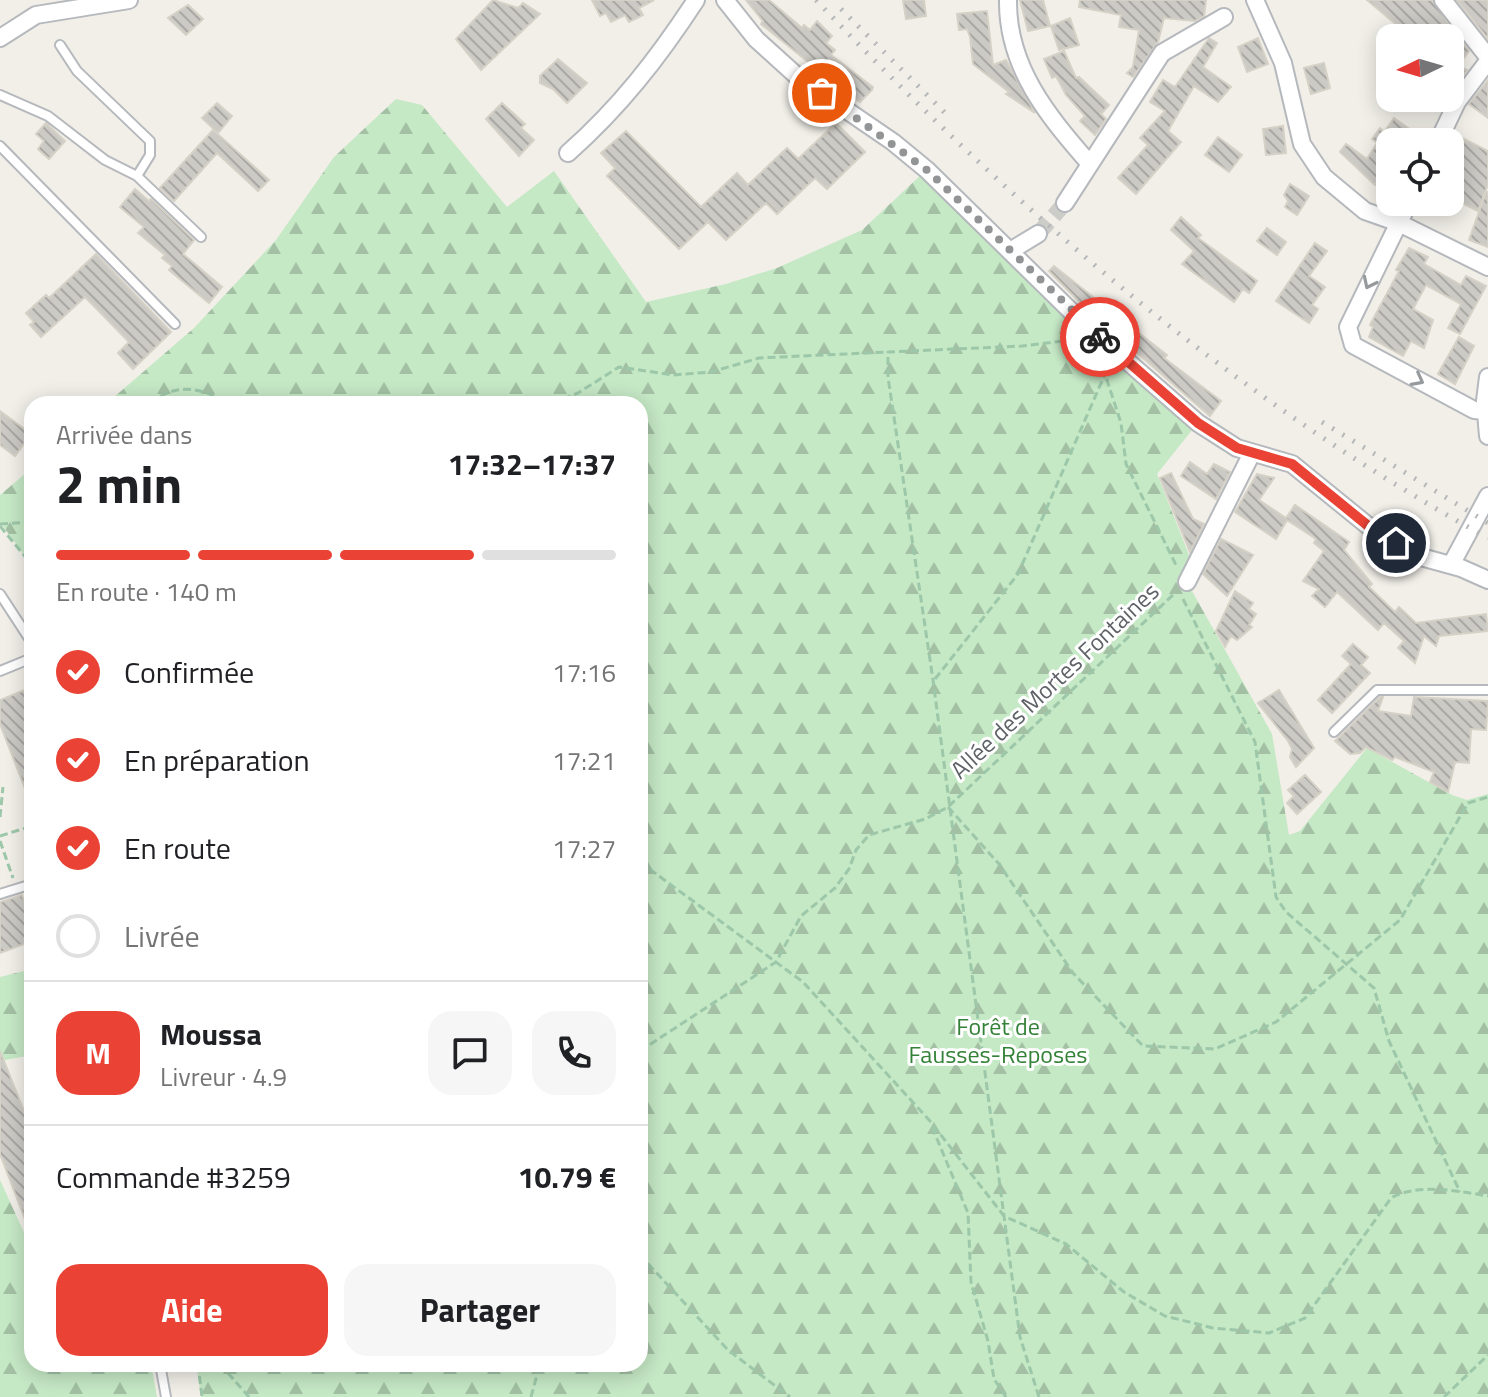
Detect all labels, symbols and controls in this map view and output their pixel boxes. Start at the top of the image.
north arrow [1376,24,1464,112]
map controls [1376,24,1464,216]
pin [788,59,856,127]
icon: bag [800,71,844,115]
button: locate [1376,128,1464,216]
one-way arrow [1364,275,1379,290]
courier [1060,297,1140,377]
icon: bike [1078,315,1122,359]
one-way arrow [1410,370,1424,386]
text: Arrivée dans [56,415,192,454]
text: 17:32–17:37 [448,441,616,487]
text: 2 min [56,444,182,523]
pin [1362,509,1430,577]
icon: home [1374,521,1418,565]
text: En route · 140 m [56,572,237,611]
street label: Allée des Mortes Fontaines [942,574,1167,787]
text: Confirmée [124,649,254,695]
icon: check [56,650,100,694]
text: 17:16 [552,653,616,692]
text: En préparation [124,737,310,783]
icon: check [56,738,100,782]
text: 17:21 [552,741,616,780]
text: En route [124,825,231,871]
icon: check [56,826,100,870]
text: 17:27 [552,829,616,868]
text: Livrée [124,913,200,959]
park label: Forêt de Fausses-Reposes [909,1008,1087,1072]
text: Moussa [160,1011,262,1057]
button: chat [428,1011,512,1095]
button: phone [532,1011,616,1095]
text: M [85,1030,111,1076]
text: Livreur · 4.9 [160,1057,287,1096]
text: Commande #3259 [56,1154,291,1200]
text: 10.79 € [518,1154,616,1200]
button: Aide [56,1264,328,1356]
button: Partager [344,1264,616,1356]

